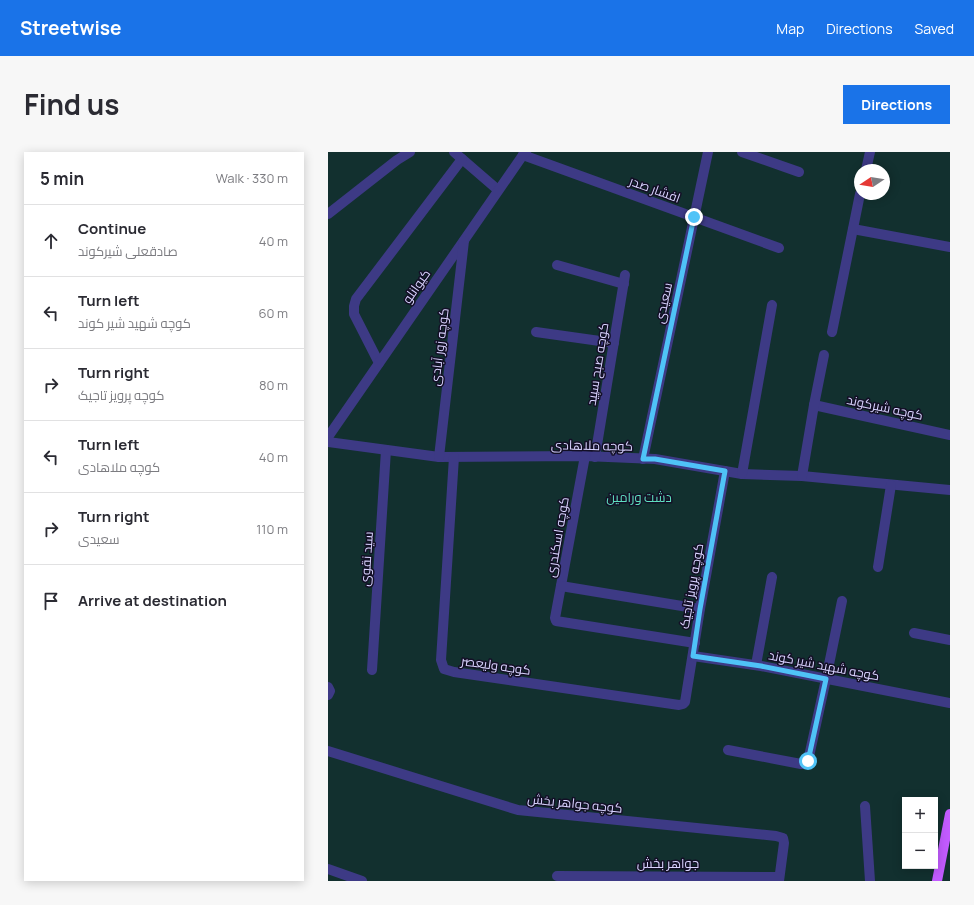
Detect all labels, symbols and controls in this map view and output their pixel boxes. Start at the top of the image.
text: Streetwise [20,15,122,41]
text: Map [776,19,804,38]
text: Directions [826,19,893,38]
text: Saved [915,19,954,38]
text: Find us [24,85,119,123]
button: Directions [843,85,950,124]
north arrow [854,164,890,200]
text: 5 min [40,167,84,190]
text: Walk · 330 m [216,169,288,187]
street label: افشار صدر [626,171,683,207]
route end [685,208,703,226]
text: Continue [78,218,146,239]
icon: ahead [40,230,62,252]
text: 40 m [259,232,288,250]
text: صادقعلی شیرکوند [78,242,178,260]
street label: کیوانلو [398,265,434,307]
street label: سعیدی [650,281,676,325]
text: Turn left [78,290,140,311]
icon: left [40,302,62,324]
text: 60 m [258,304,288,322]
street label: کوچه زور آبادی [425,307,454,387]
text: کوچه شهید شیر کوند [78,314,191,332]
street label: کوچه صبح سپید [582,321,613,407]
text: Turn right [78,362,149,383]
icon: right [40,374,62,396]
text: 80 m [259,376,288,394]
text: کوچه پرویز تاجیک [78,386,164,404]
street label: کوچه شیرکوند [845,390,925,425]
text: Turn left [78,434,140,455]
street label: کوچه ملاهادی [551,435,633,456]
icon: left [40,446,62,468]
text: 40 m [259,448,288,466]
text: کوچه ملاهادی [78,458,160,476]
park label: دشت ورامین [606,488,672,506]
street label: کوچه اسکندری [541,495,574,579]
text: Turn right [78,506,149,527]
icon: right [40,518,62,540]
text: 110 m [256,520,288,538]
text: سعیدی [78,530,119,548]
street label: سید نقوی [355,531,377,587]
street label: کوچه پرویز تاجیک [675,542,708,630]
icon: arrive [40,590,62,612]
text: Arrive at destination [78,590,227,611]
street label: کوچه شهید شیر کوند [767,645,881,686]
street label: کوچه ولیعصر [459,651,532,680]
route start [799,752,817,770]
street label: کوچه جواهر بخش [526,789,623,818]
map controls [902,797,938,869]
button: + [902,797,938,833]
button: − [902,833,938,869]
street label: جواهر بخش [637,854,699,872]

